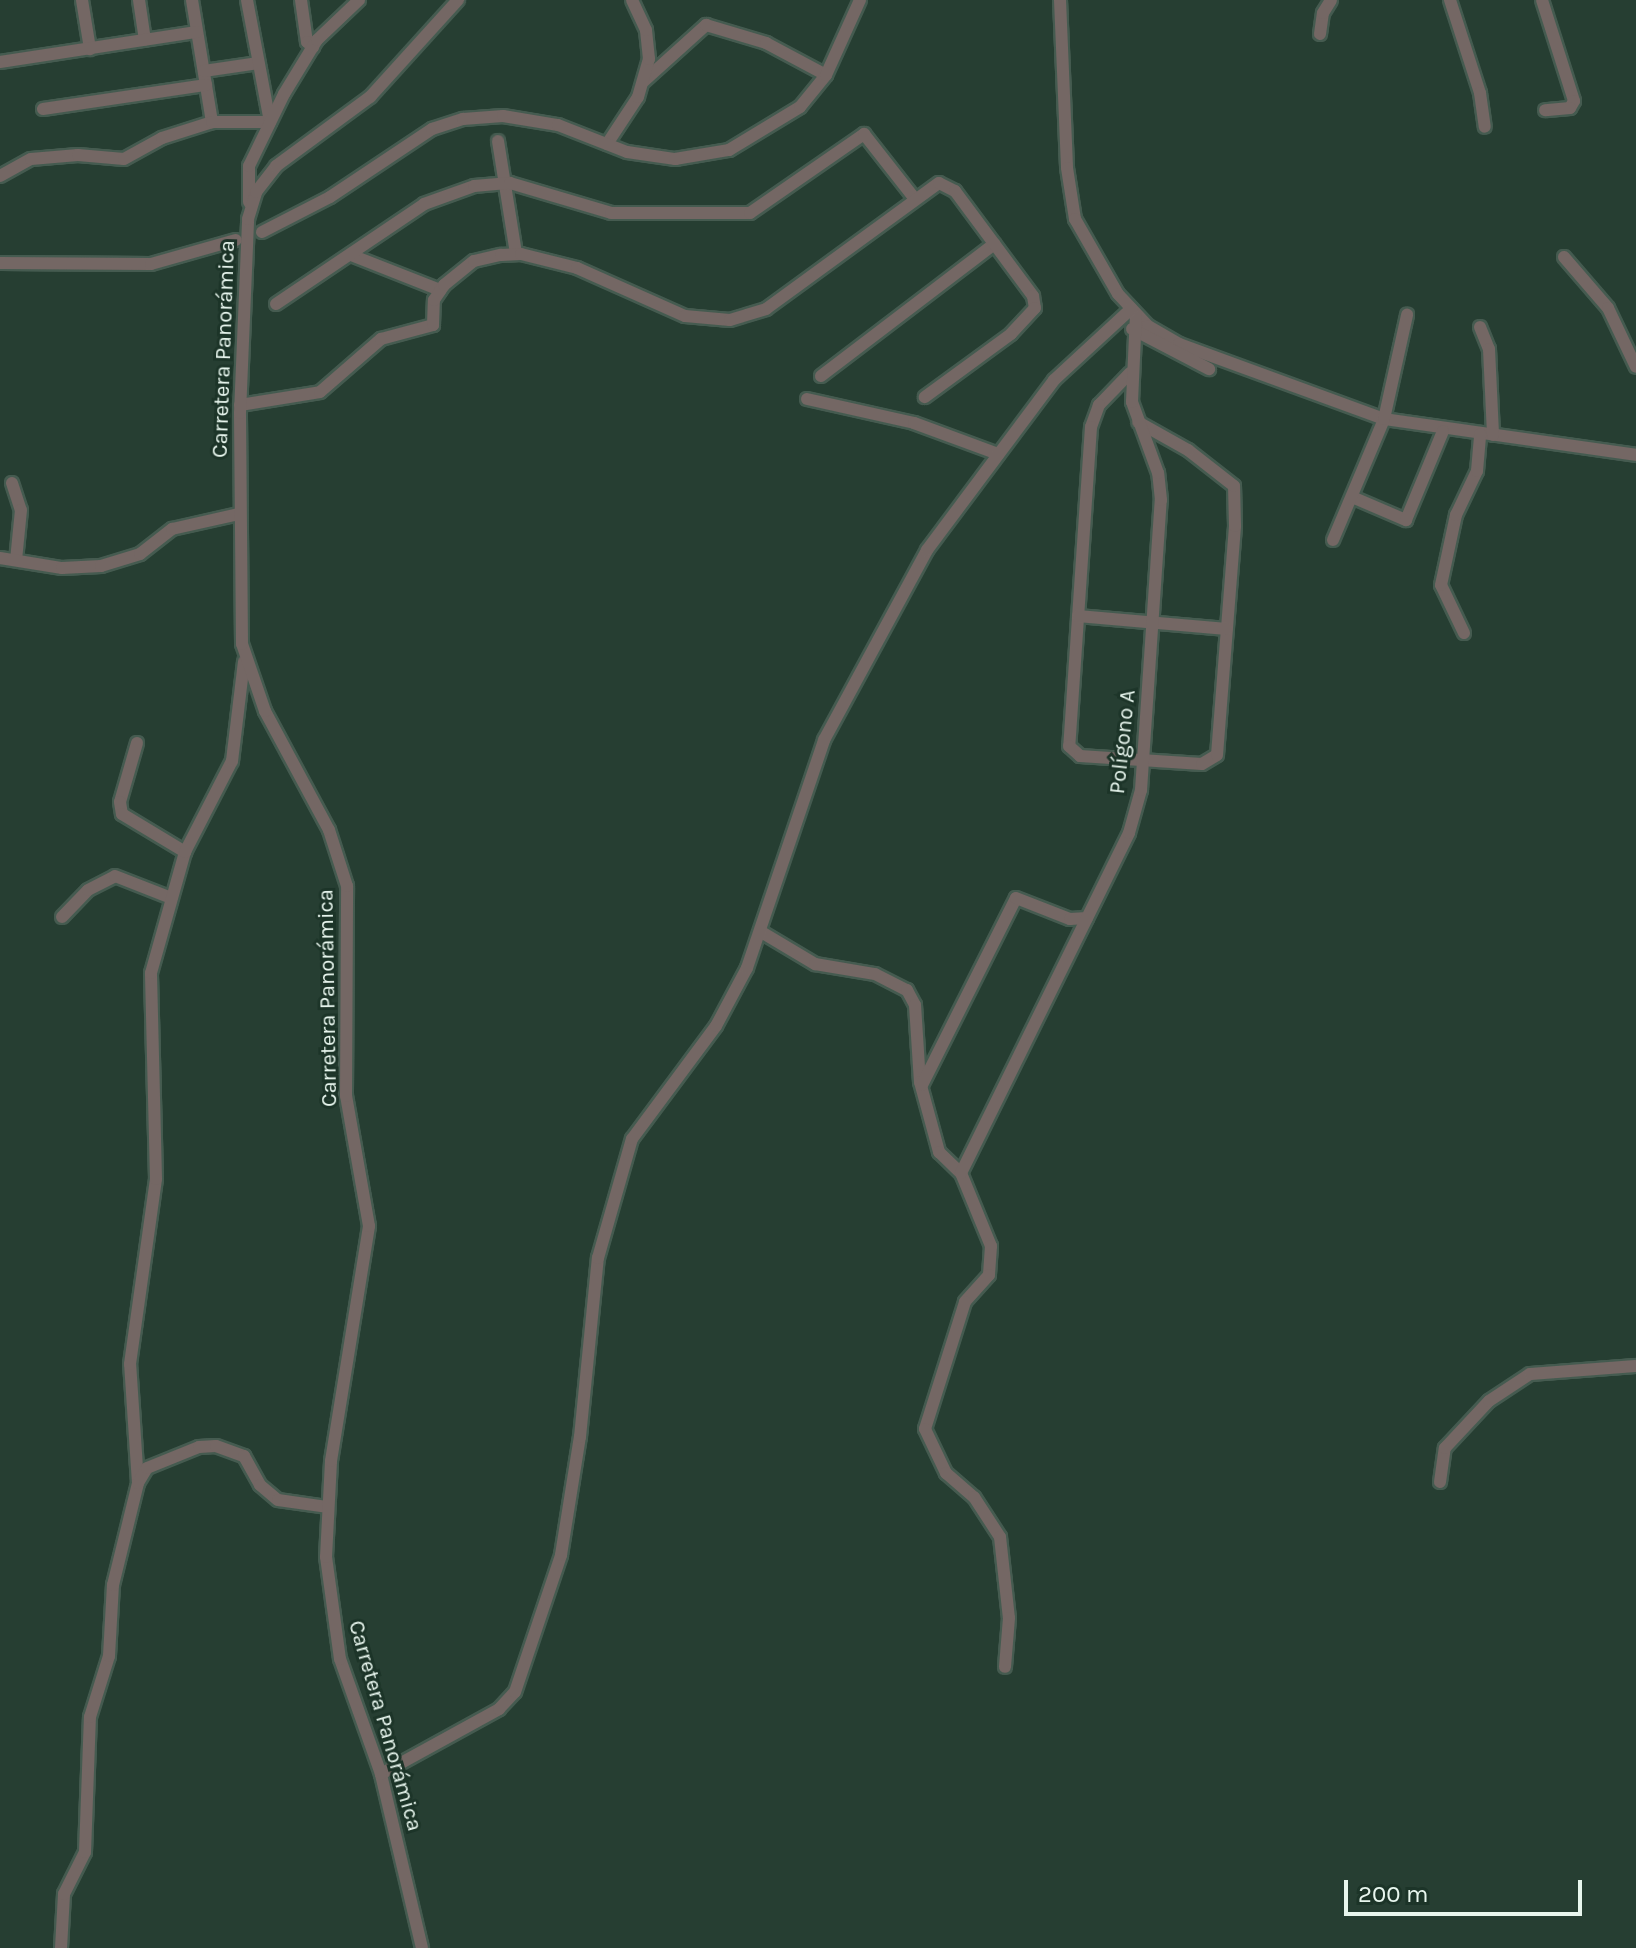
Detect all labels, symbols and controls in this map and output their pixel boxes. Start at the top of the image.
street label: Carretera Panorámica [207,240,241,458]
street label: Polígono A [1104,689,1142,795]
street label: Carretera Panorámica [313,889,343,1107]
street label: Carretera Panorámica [342,1618,428,1834]
scale bar [1348,1864,1586,1914]
text: 200 m [1358,1880,1429,1908]

